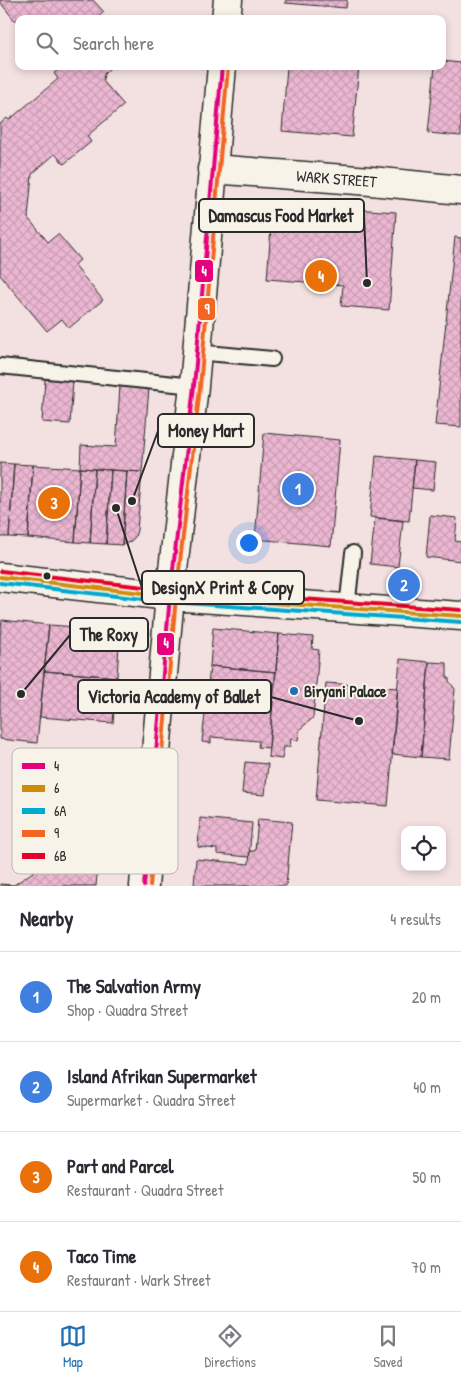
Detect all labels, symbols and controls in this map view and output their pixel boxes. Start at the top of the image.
search box [15,15,446,70]
icon: search [33,29,61,57]
text: Search here [73,30,154,56]
street label: WARK STREET [296,164,379,193]
callout: Damascus Food Market [199,199,364,232]
text: Damascus Food Market [208,203,354,228]
pin: 4 [305,257,337,295]
line badge: 4 [194,259,214,283]
text: 4 [201,261,207,280]
line badge: 9 [197,297,216,321]
text: 9 [204,299,210,318]
callout: Money Mart [158,414,254,447]
text: Money Mart [168,418,245,444]
pin: 1 [282,470,314,508]
pin: 3 [38,484,70,522]
your location [236,530,262,556]
pin: 2 [388,566,420,604]
unlabelled marker [42,571,52,581]
callout: DesignX Print & Copy [142,571,304,604]
text: DesignX Print & Copy [152,575,294,601]
callout: The Roxy [70,618,148,651]
text: The Roxy [79,622,139,648]
line badge: 4 [156,632,175,656]
text: 4 [163,633,169,652]
callout: Victoria Academy of Ballet [78,680,271,713]
place label: Biryani Palace [304,680,387,703]
text: Victoria Academy of Ballet [88,684,261,710]
marker: Biryani Palace [288,685,300,697]
legend [12,748,178,874]
text: 4 [54,756,59,775]
text: 6 [54,778,60,797]
text: 6A [54,801,67,820]
text: 9 [54,823,59,842]
map controls [401,826,446,871]
button: locate [401,826,446,871]
text: 6B [54,846,67,865]
text: Nearby [20,904,73,933]
text: 4 results [390,908,441,930]
text: The Salvation Army [67,973,201,999]
text: 1 [33,986,39,1008]
text: 20 m [412,986,441,1008]
text: Shop · Quadra Street [67,999,188,1021]
text: Island Afrikan Supermarket [67,1063,257,1089]
text: 2 [32,1076,40,1098]
text: 40 m [413,1076,441,1098]
text: Supermarket · Quadra Street [67,1089,235,1111]
text: Part and Parcel [67,1153,174,1179]
text: 3 [32,1166,40,1188]
text: 50 m [413,1166,441,1188]
text: Restaurant · Quadra Street [67,1179,223,1201]
text: Taco Time [67,1243,136,1269]
text: 4 [33,1256,39,1278]
text: 70 m [411,1256,441,1278]
text: Restaurant · Wark Street [67,1269,211,1291]
tab: Map [59,1322,87,1371]
tab: Directions [204,1322,256,1371]
tab: Saved [374,1322,402,1371]

